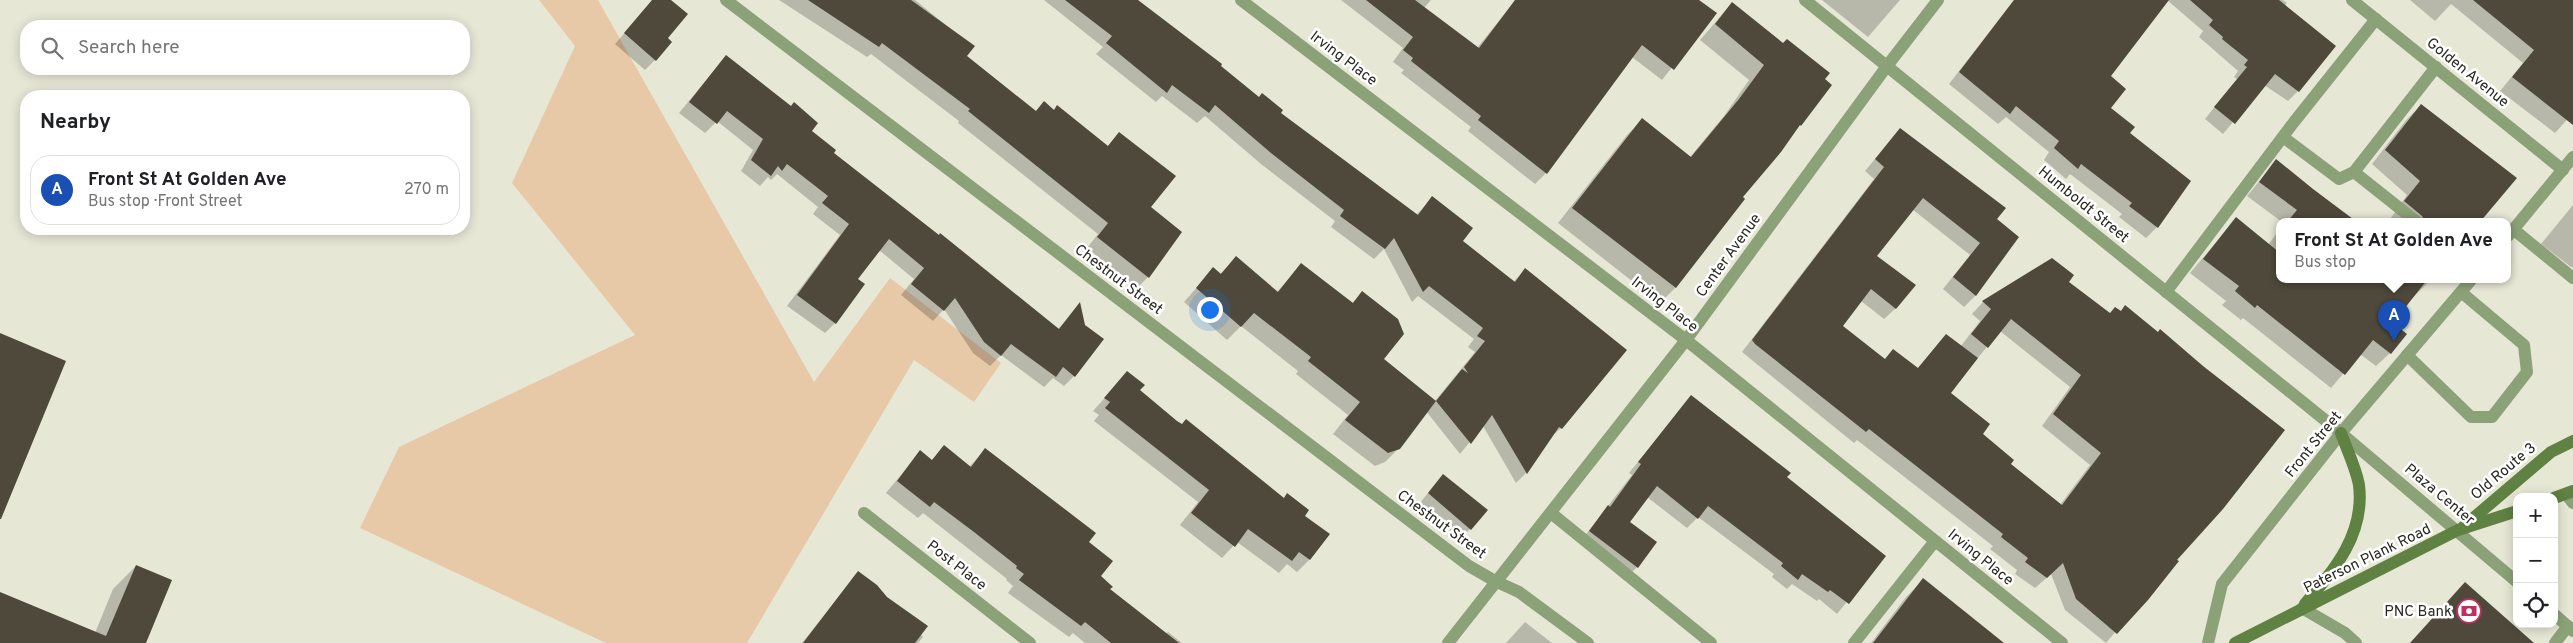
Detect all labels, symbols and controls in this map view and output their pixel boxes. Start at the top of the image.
search box [20,20,470,75]
street label: Irving Place [1306,28,1381,91]
icon: search [38,34,66,62]
street label: Golden Avenue [2422,34,2512,112]
text: Search here [78,36,180,60]
text: Nearby [40,109,111,136]
street label: Humboldt Street [2034,163,2132,248]
text: Front St At Golden Ave [88,168,287,192]
text: A [51,180,63,200]
text: 270 m [404,180,449,200]
text: Bus stop · Front Street [88,192,243,212]
street label: Center Avenue [1692,210,1766,301]
popup [2276,218,2511,283]
text: Front St At Golden Ave [2294,229,2493,253]
street label: Chestnut Street [1070,241,1166,320]
text: Bus stop [2294,253,2356,273]
street label: Irving Place [1627,273,1701,337]
your location [1197,297,1223,323]
pin: A [2378,300,2410,341]
street label: Front Street [2282,408,2347,482]
street label: Old Route 3 [2467,439,2540,505]
street label: Plaza Center [2400,460,2478,530]
street label: Chestnut Street [1393,486,1489,564]
map controls [2513,493,2558,628]
button: + [2513,493,2558,538]
street label: Paterson Plank Road [2301,520,2435,598]
street label: Irving Place [1943,526,2017,591]
street label: Post Place [922,537,990,596]
button: − [2513,538,2558,583]
button: locate [2513,583,2558,628]
bank icon: PNC Bank [2456,598,2482,624]
place label: PNC Bank [2384,603,2452,622]

